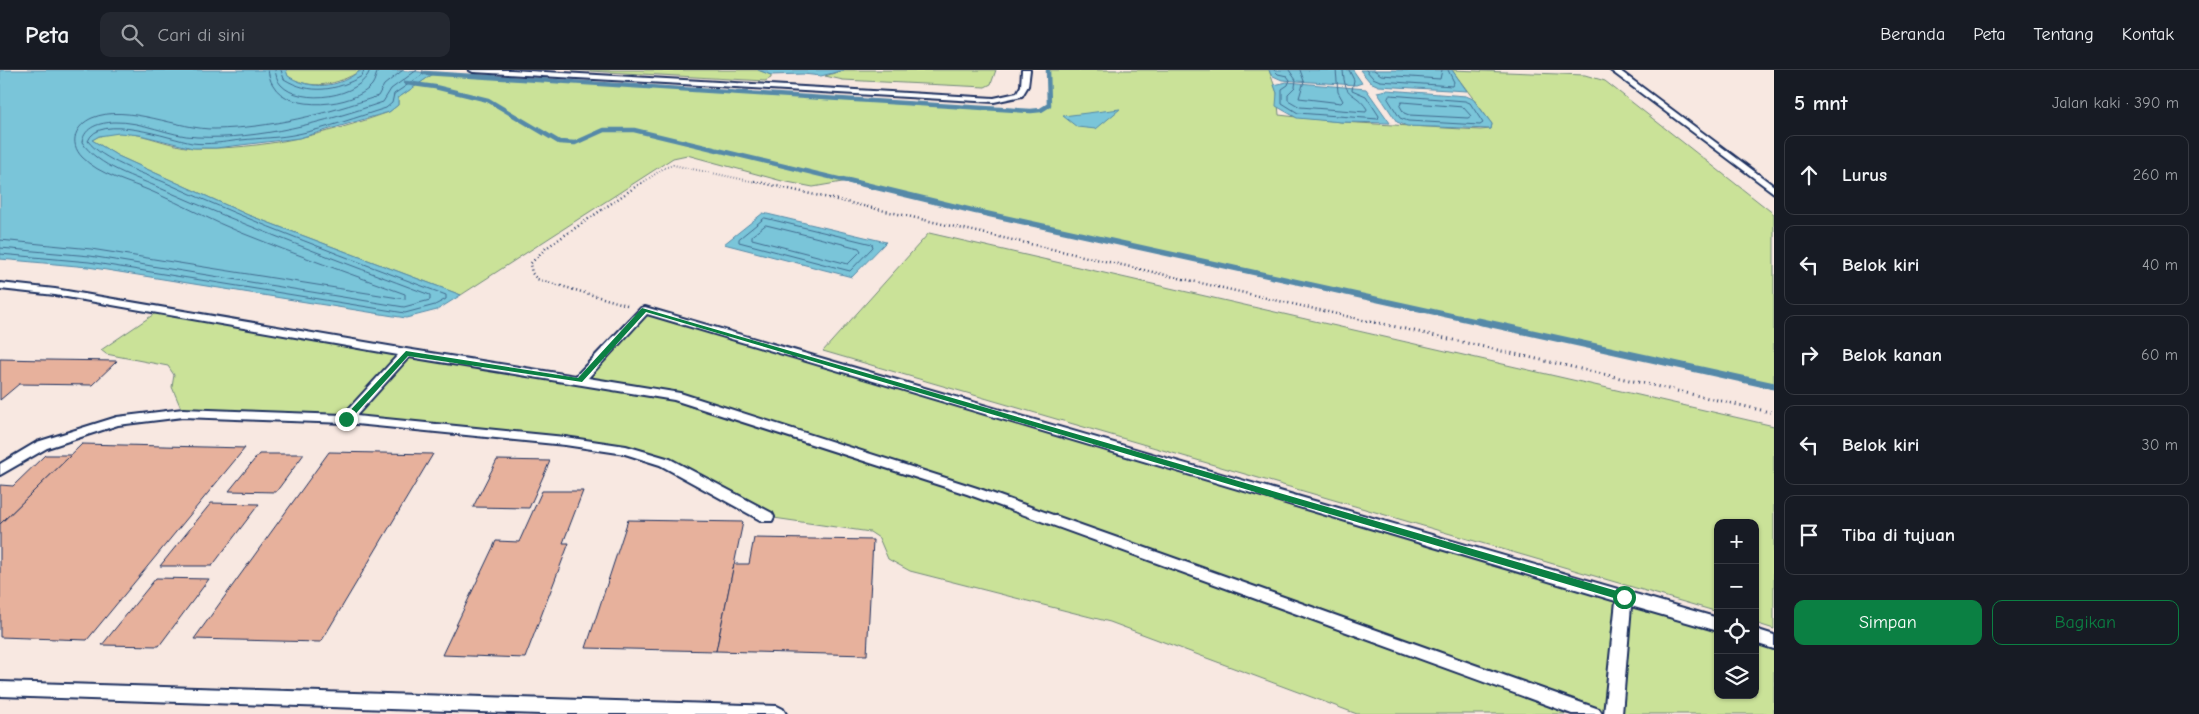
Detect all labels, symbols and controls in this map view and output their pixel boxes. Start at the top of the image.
search box [100,12,450,57]
text: Peta [25,21,70,49]
icon: search [118,21,146,49]
text: Cari di sini [158,24,245,46]
text: Beranda [1880,24,1945,45]
text: Peta [1973,24,2005,45]
text: Tentang [2033,24,2094,45]
text: Kontak [2122,24,2174,45]
text: 5 mnt [1794,91,1848,115]
text: Jalan kaki · 390 m [2052,94,2179,112]
icon: ahead [1795,161,1823,189]
text: Lurus [1842,164,1887,186]
text: 260 m [2133,166,2178,184]
icon: left [1795,251,1823,279]
text: Belok kiri [1842,254,1919,276]
text: 40 m [2142,256,2178,274]
icon: right [1795,341,1823,369]
text: Belok kanan [1842,344,1942,366]
text: 60 m [2141,346,2178,364]
route end [335,408,358,431]
icon: left [1795,431,1823,459]
text: Belok kiri [1842,434,1919,456]
text: 30 m [2142,436,2178,454]
map controls [1714,519,1759,699]
button: + [1714,519,1759,564]
icon: arrive [1795,521,1823,549]
text: Tiba di tujuan [1842,524,1955,546]
button: − [1714,564,1759,609]
route start [1613,586,1636,609]
button: Simpan [1794,600,1982,645]
button: Bagikan [1992,600,2179,645]
button: locate [1714,609,1759,654]
button: layers [1714,654,1759,699]

